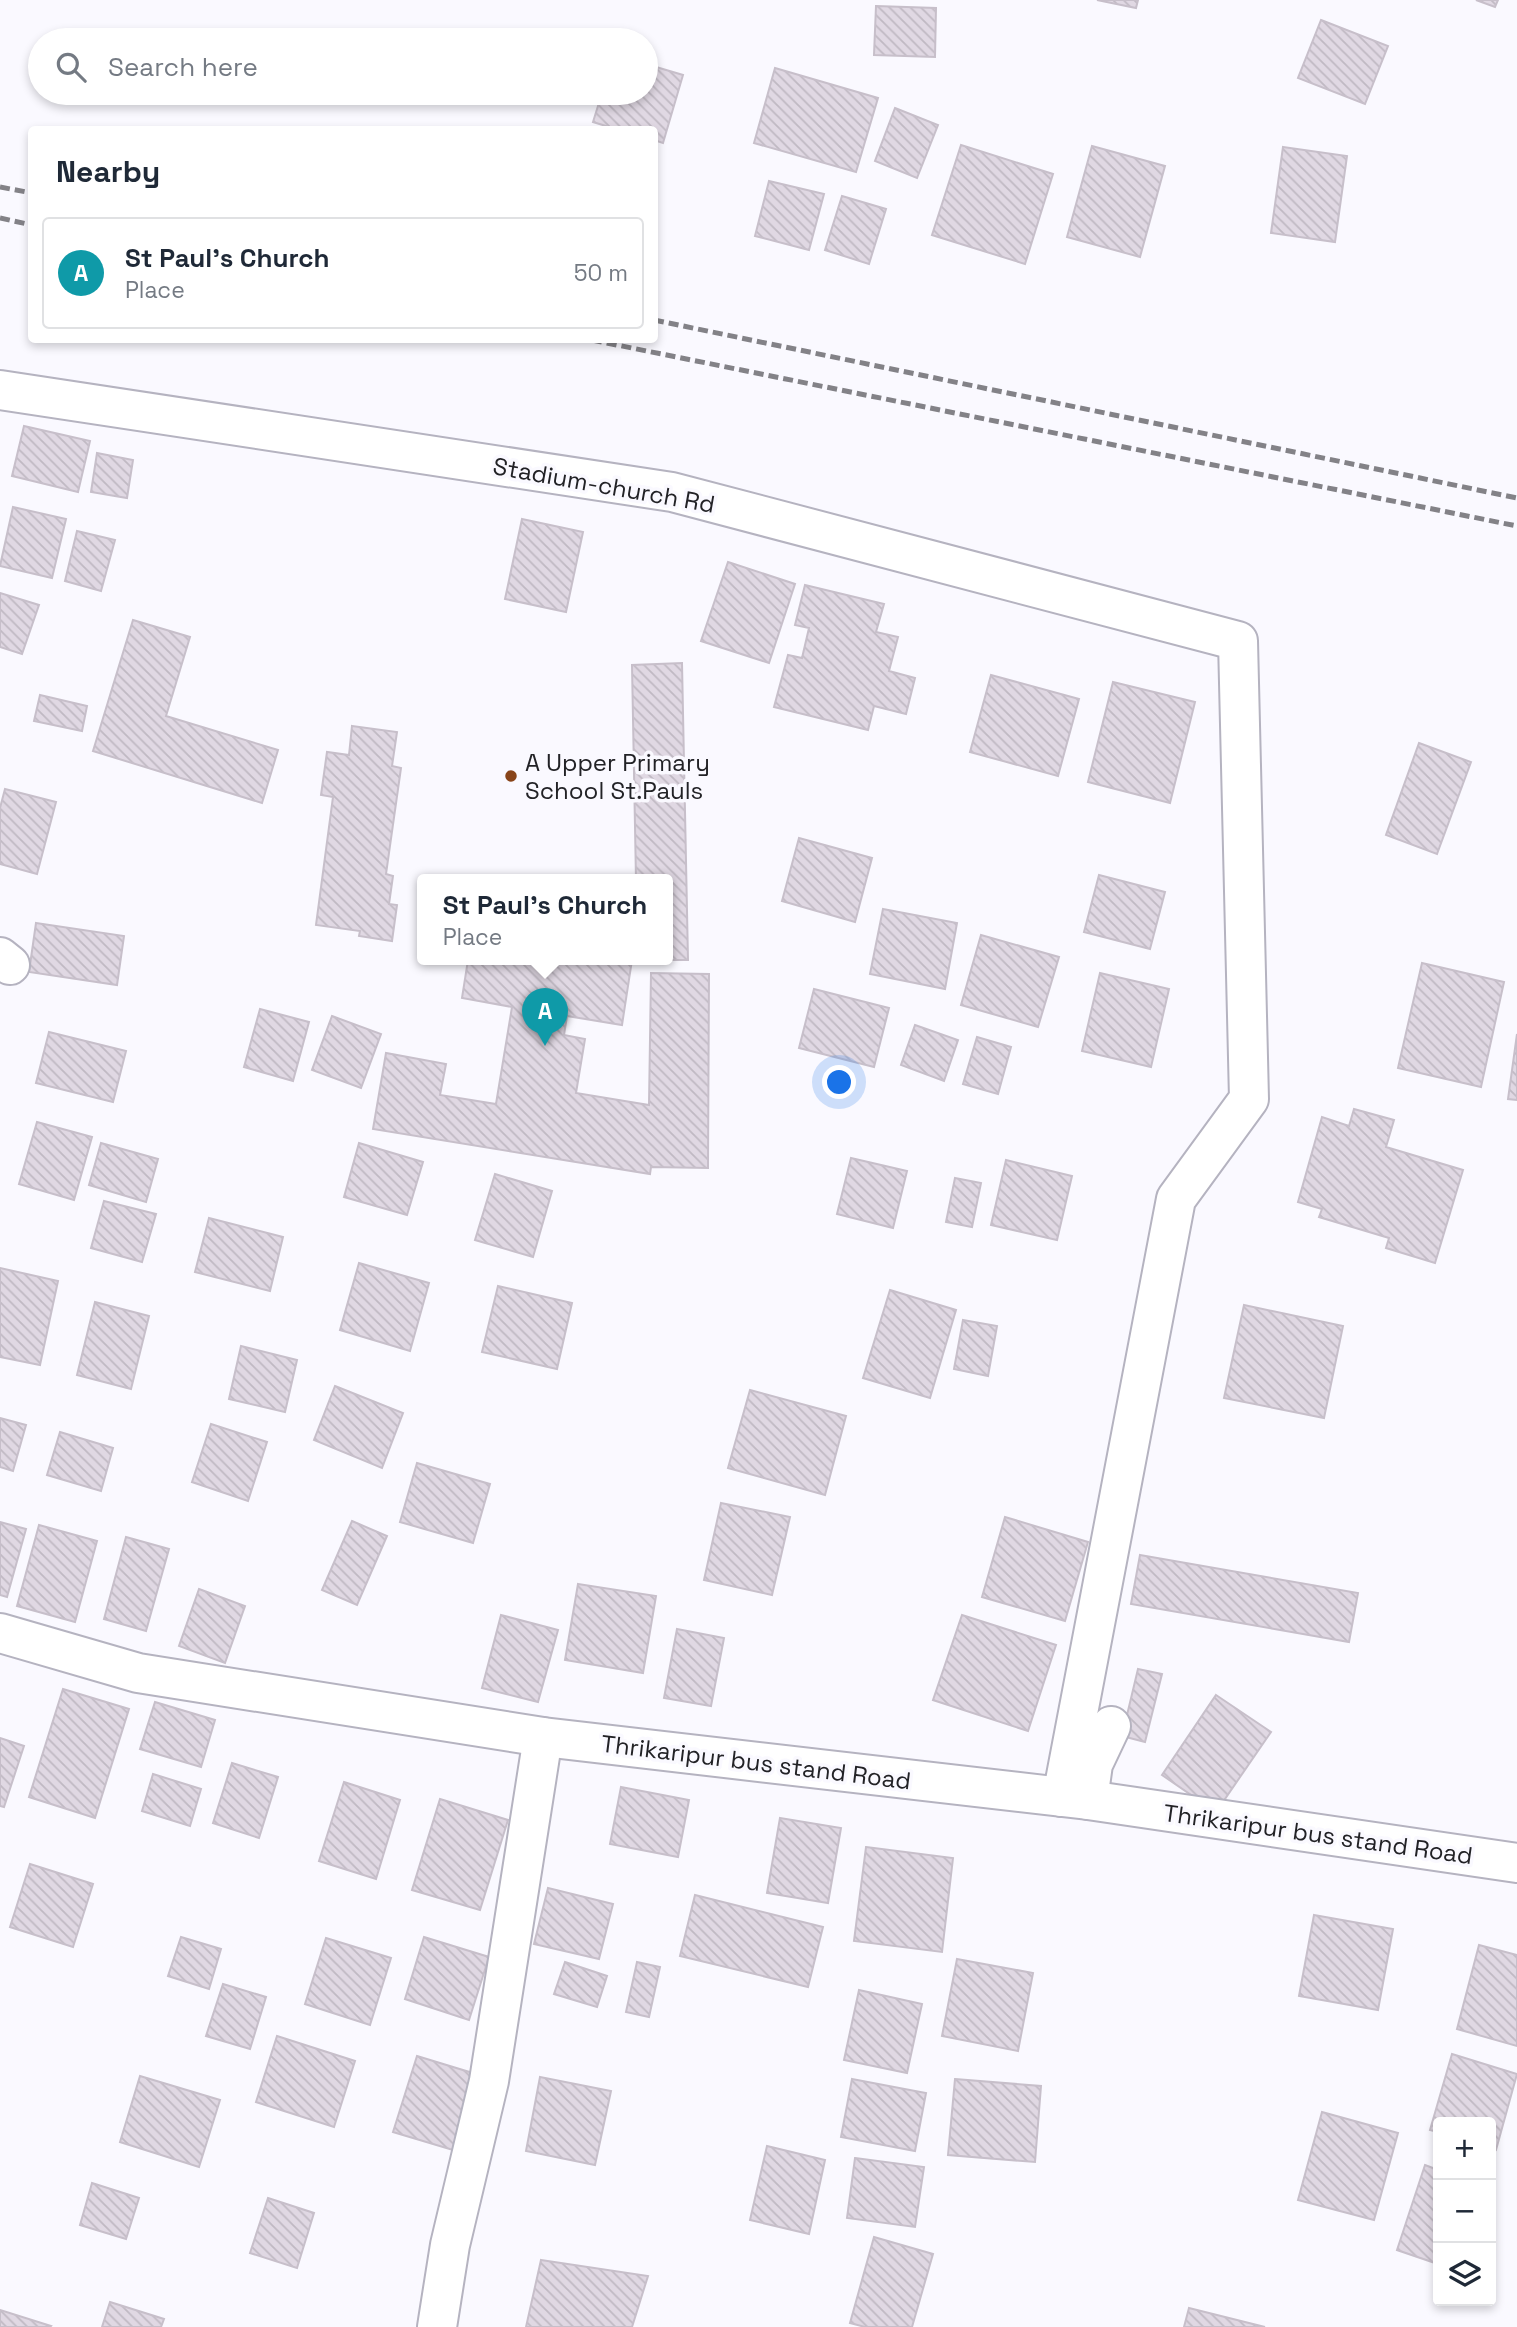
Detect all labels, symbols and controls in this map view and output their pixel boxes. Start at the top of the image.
search box [28,28,658,105]
icon: search [52,48,90,86]
text: Search here [108,50,258,84]
text: Nearby [56,152,160,191]
text: St Paul's Church [125,241,330,275]
text: A [74,258,88,288]
text: 50 m [574,258,628,288]
text: Place [125,275,185,305]
street label: Stadium-church Rd [491,450,717,520]
place label: A Upper Primary School St.Pauls [525,747,710,806]
marker: A Upper Primary School St.Pauls [503,768,519,784]
popup [417,874,673,965]
text: St Paul's Church [443,888,647,922]
text: Place [443,922,502,952]
pin: A [522,988,568,1046]
your location [822,1065,856,1099]
street label: Thrikaripur bus stand Road [599,1728,913,1796]
street label: Thrikaripur bus stand Road [1161,1797,1475,1871]
map controls [1433,2117,1496,2306]
button: + [1433,2117,1496,2180]
button: − [1433,2180,1496,2243]
button: layers [1433,2243,1496,2306]

